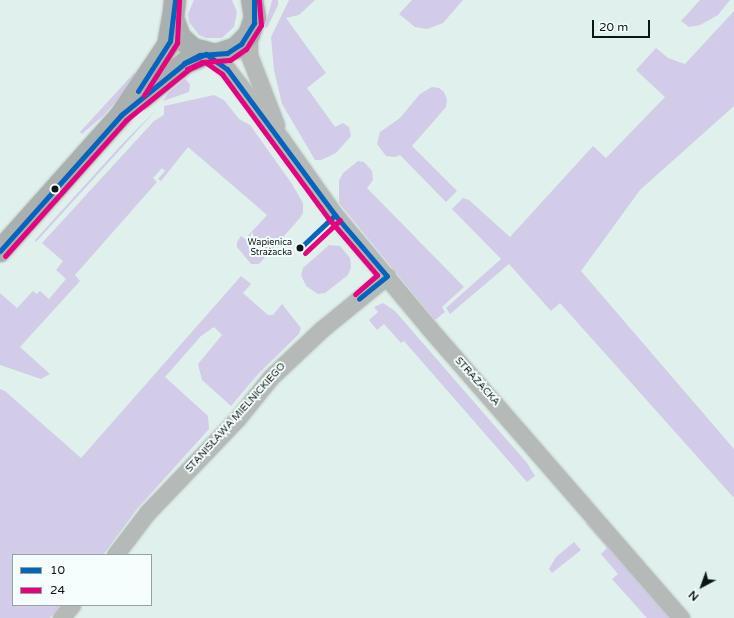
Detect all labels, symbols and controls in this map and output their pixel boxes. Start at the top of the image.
scale bar [594,12,652,38]
text: 20 m [599,20,628,34]
unlabelled marker [50,184,60,194]
place label: Wapienica Strażacka [248,238,292,259]
marker: Wapienica Strażacka [295,243,305,253]
street label: STRAŻACKA [452,355,502,409]
street label: STANISŁAWA MIELNICKIEGO [184,361,288,475]
legend [12,554,152,606]
text: 10 [50,563,65,577]
north arrow [682,566,722,606]
text: 24 [50,583,65,597]
text: N [686,588,701,603]

